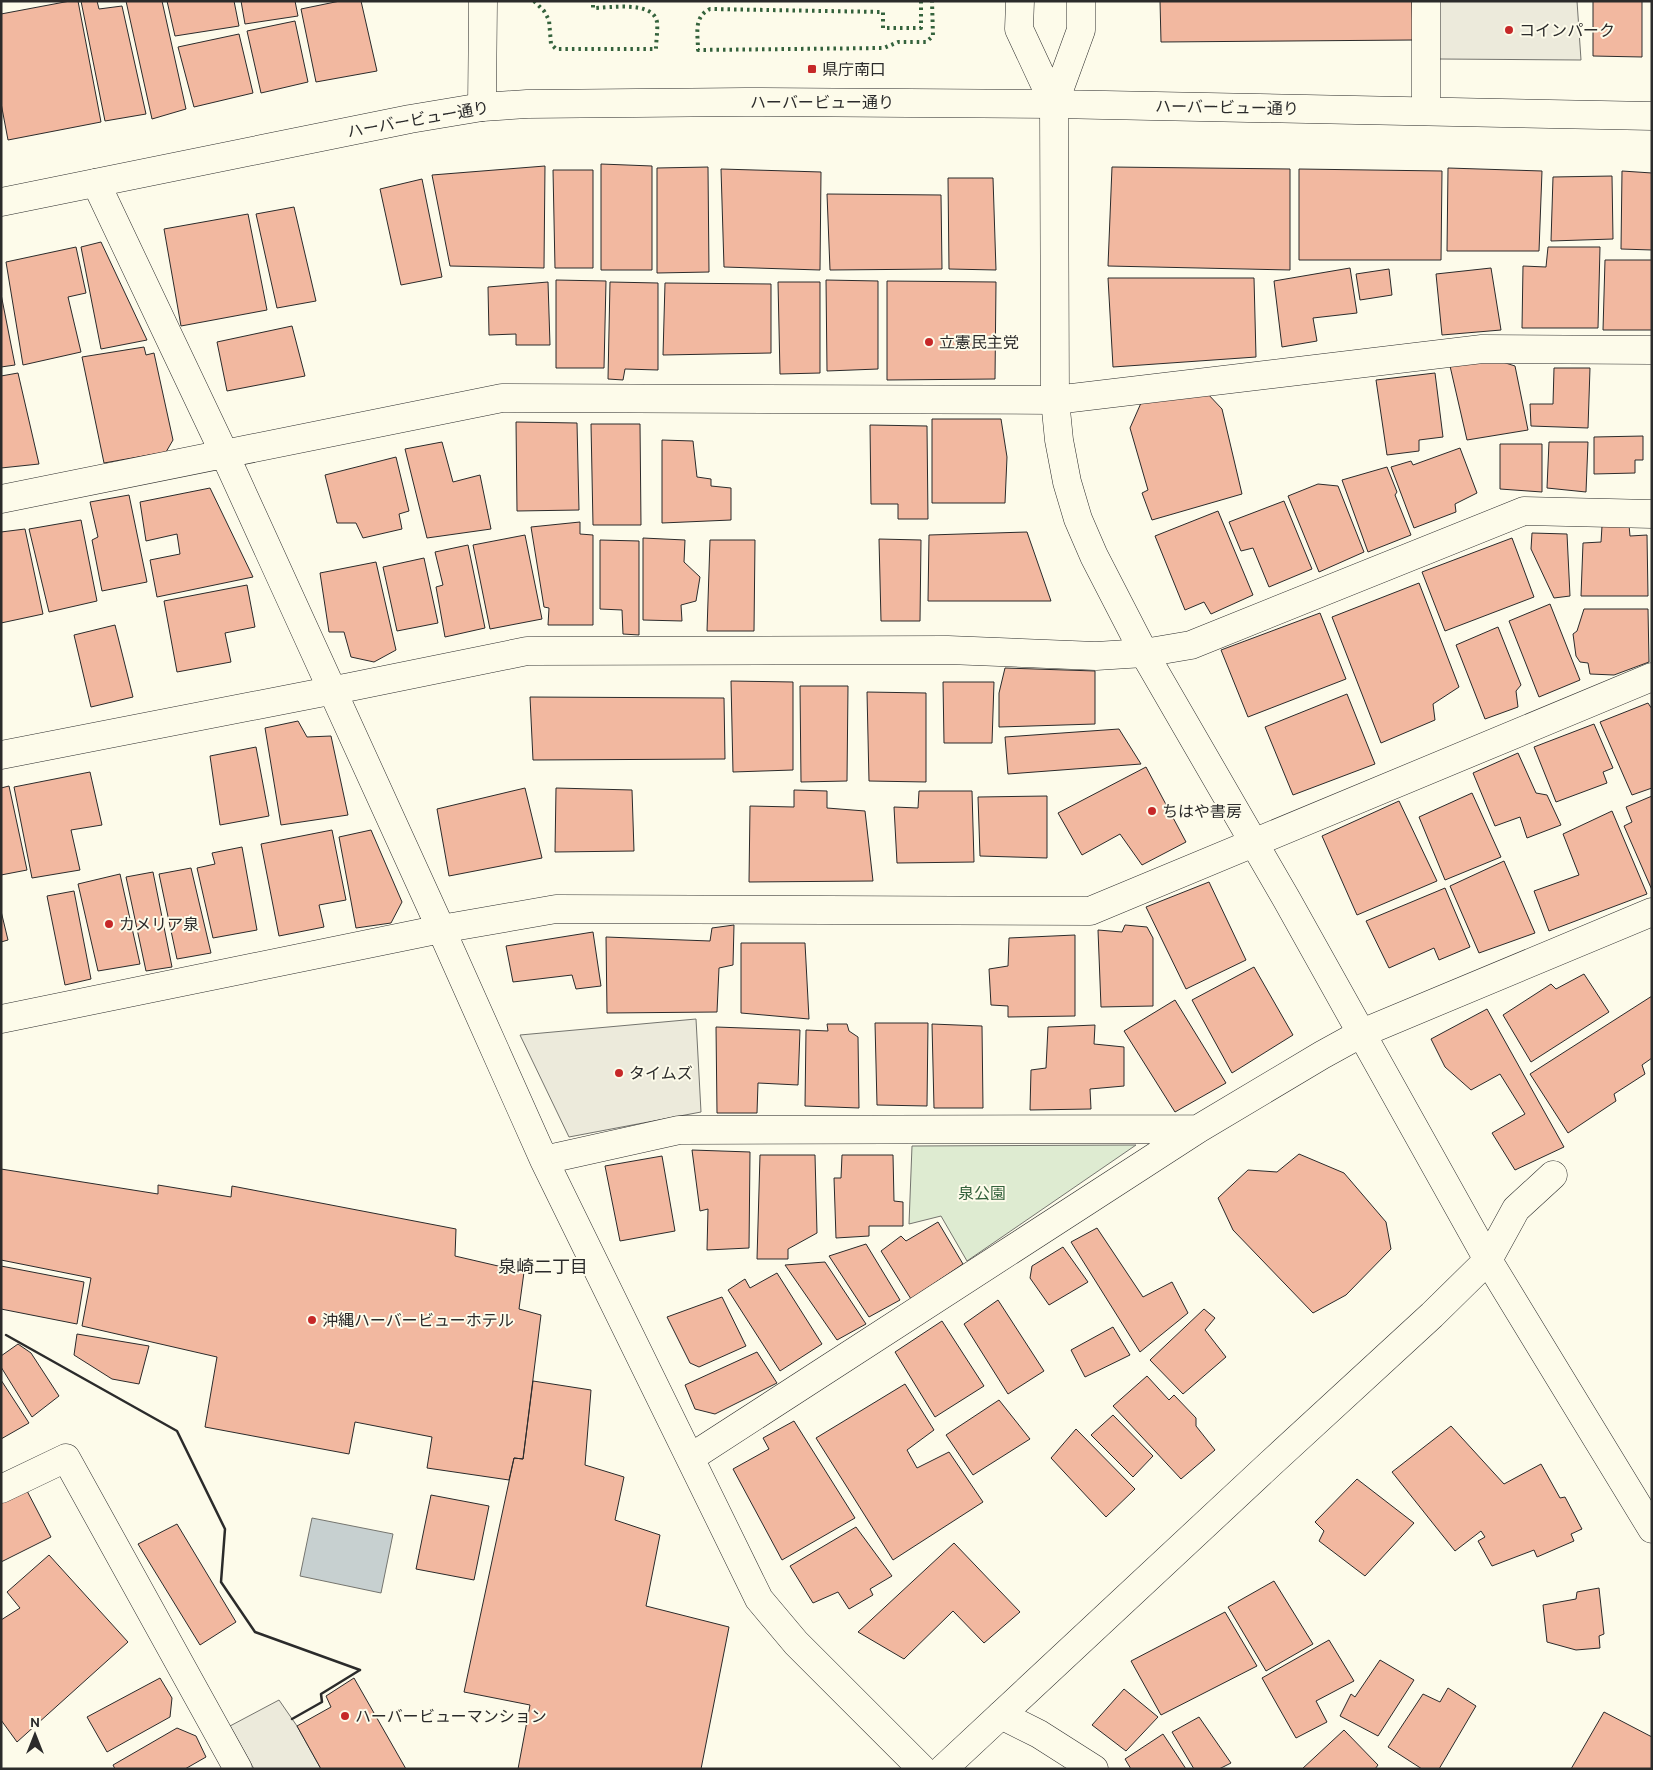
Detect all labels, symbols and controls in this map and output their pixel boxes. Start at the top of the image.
place label: コインパーク [1519,22,1615,42]
marker: コインパーク [1503,24,1515,36]
place label: 県庁南口 [822,61,886,81]
marker: 県庁南口 [806,63,818,75]
street label: ハーバービュー通り [750,94,894,114]
street label: ハーバービュー通り [1155,98,1299,120]
street label: ハーバービュー通り [346,99,491,143]
place label: 立憲民主党 [939,334,1019,354]
marker: 立憲民主党 [923,336,935,348]
place label: ちはや書房 [1162,803,1242,823]
marker: ちはや書房 [1146,805,1158,817]
place label: カメリア泉 [119,916,199,936]
marker: カメリア泉 [103,918,115,930]
place label: タイムズ [629,1065,693,1085]
marker: タイムズ [613,1067,625,1079]
park label: 泉公園 [958,1185,1006,1205]
district label: 泉崎二丁目 [498,1257,588,1280]
place label: 沖縄ハーバービューホテル [322,1312,514,1332]
marker: 沖縄ハーバービューホテル [306,1314,318,1326]
place label: ハーバービューマンション [355,1708,547,1728]
north arrow [10,1710,60,1760]
marker: ハーバービューマンション [339,1710,351,1722]
text: N [30,1715,40,1732]

